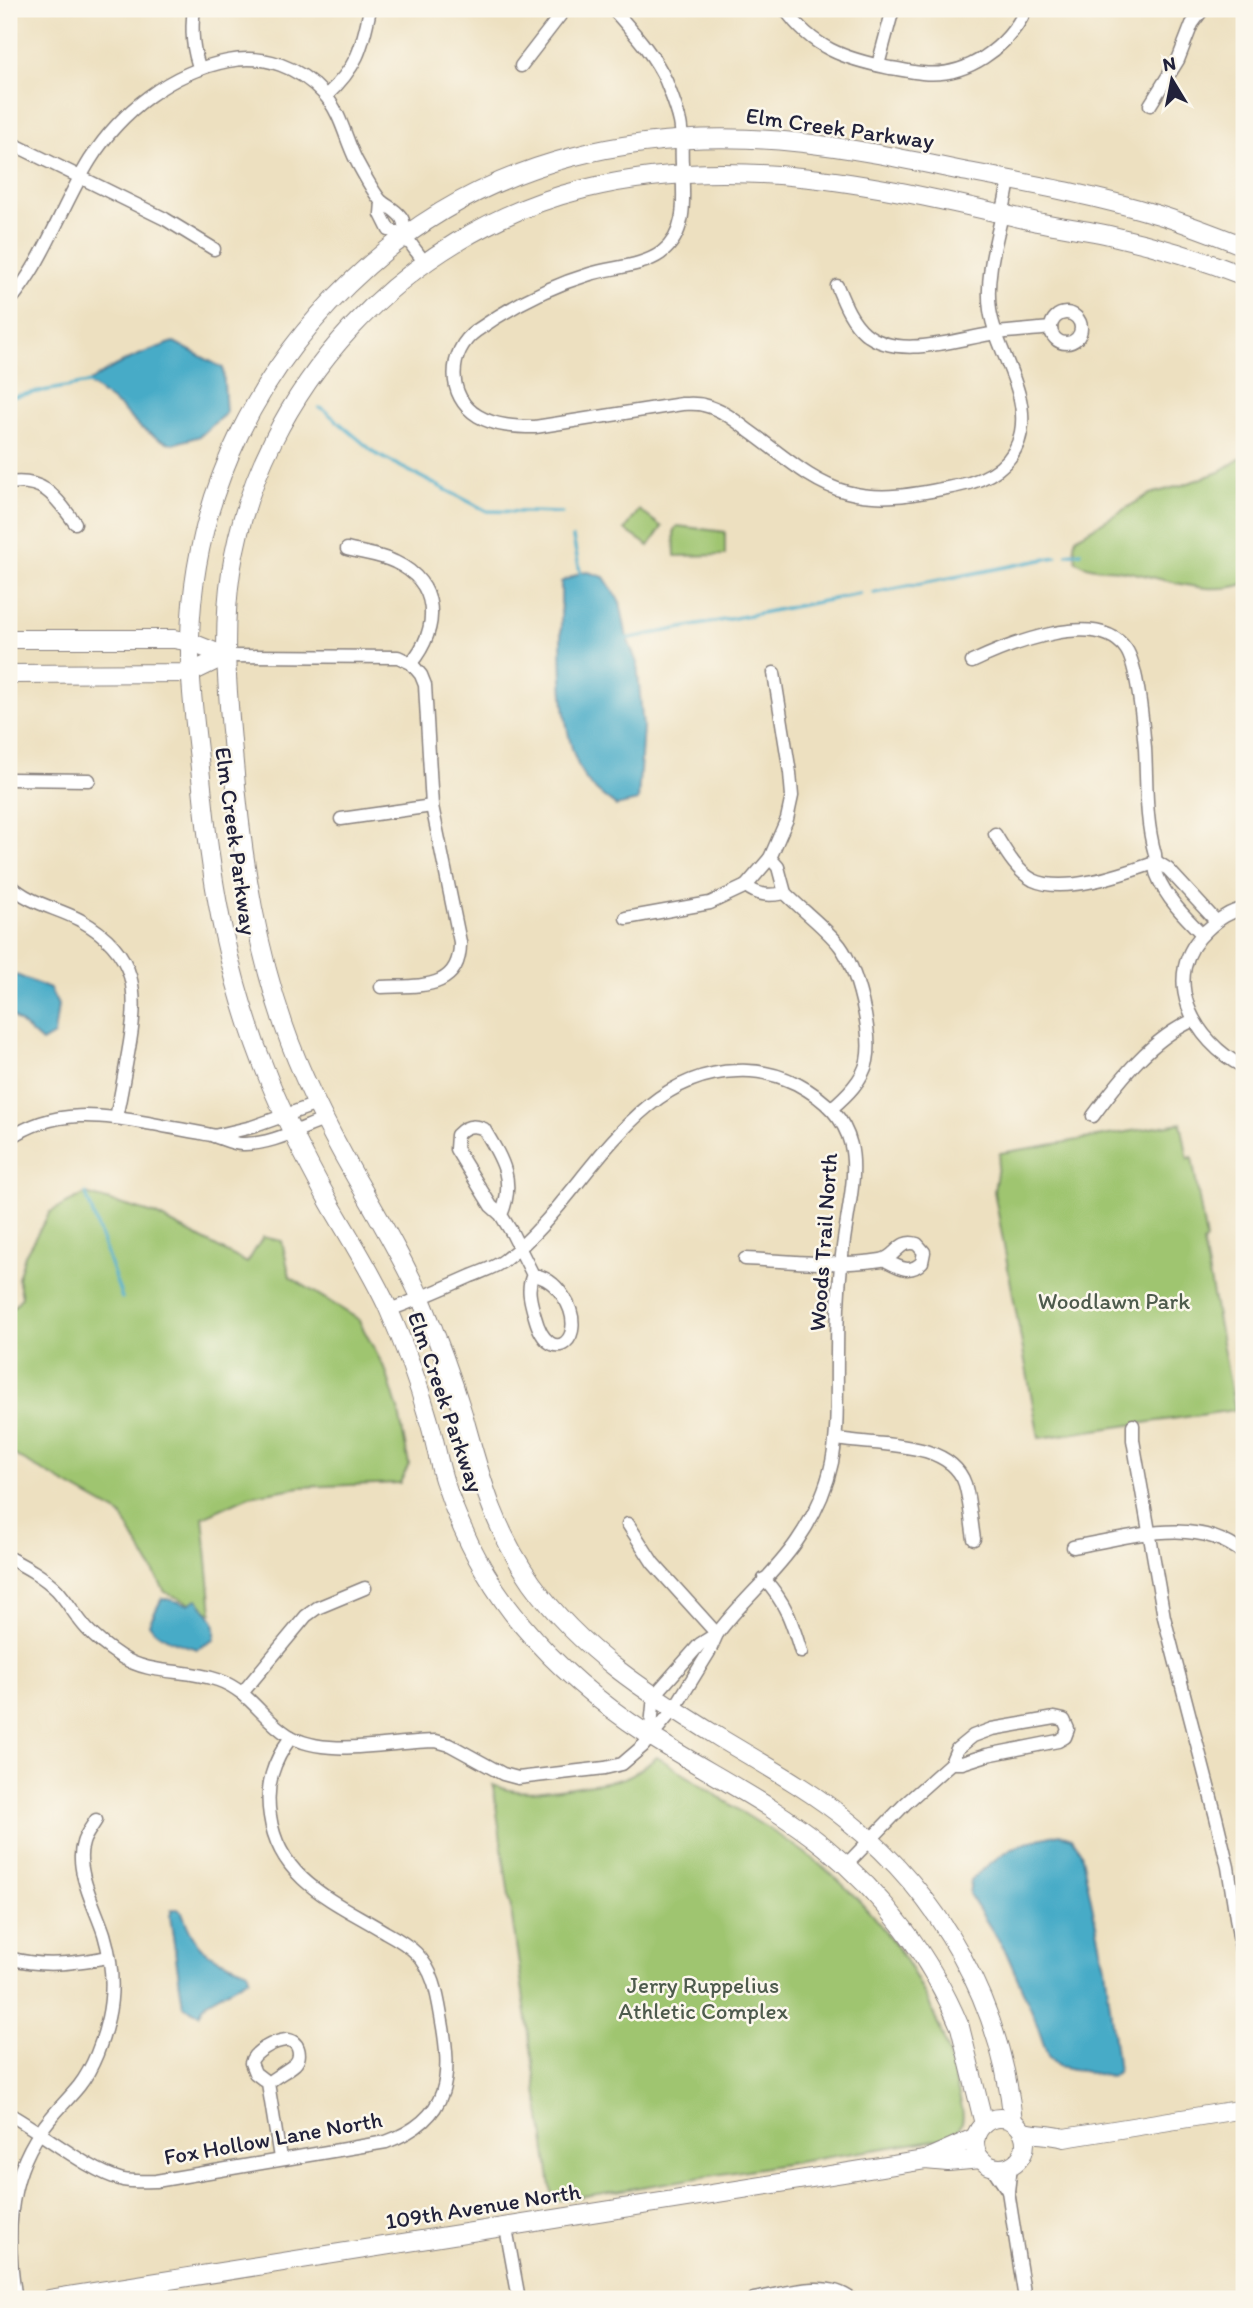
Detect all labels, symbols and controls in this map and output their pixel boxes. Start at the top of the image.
north arrow [1138,46,1208,116]
text: N [1161,51,1177,76]
street label: Elm Creek Parkway [744,101,936,155]
street label: Elm Creek Parkway [209,745,263,937]
street label: Woods Trail North [803,1151,843,1332]
park label: Woodlawn Park [1038,1287,1190,1315]
street label: Elm Creek Parkway [402,1308,490,1496]
park label: Jerry Ruppelius Athletic Complex [618,1971,788,2025]
street label: Fox Hollow Lane North [162,2105,385,2171]
street label: 109th Avenue North [383,2177,583,2235]

